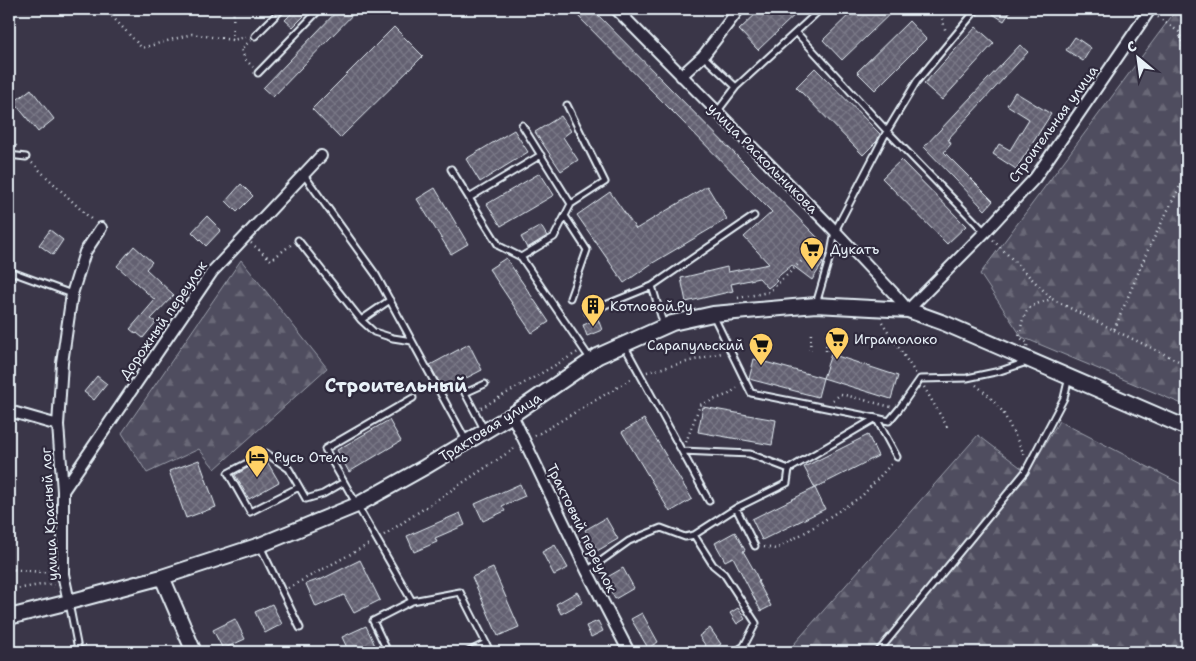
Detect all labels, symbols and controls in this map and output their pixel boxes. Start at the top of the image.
north arrow [1114,32,1164,82]
text: С [1124,37,1140,57]
street label: Строительная улица [1004,62,1102,186]
street label: улица Раскольникова [704,99,822,217]
supermarket icon: Дукатъ [799,236,825,270]
place label: Дукатъ [830,240,879,258]
street label: Дорожный переулок [115,257,211,383]
building icon: Котловой.Ру [580,293,606,327]
place label: Котловой.Ру [610,297,693,315]
supermarket icon: Играмолоко [824,326,850,360]
place label: Играмолоко [854,330,937,348]
supermarket icon: Сарапульский [748,332,774,366]
place label: Сарапульский [647,336,744,354]
district label: Строительный [325,373,467,398]
street label: Трактовая улица [436,388,545,466]
hotel icon: Русь Отель [244,444,270,478]
street label: улица Красный лог [36,446,61,581]
place label: Русь Отель [274,448,348,466]
street label: Трактовый переулок [543,461,621,596]

